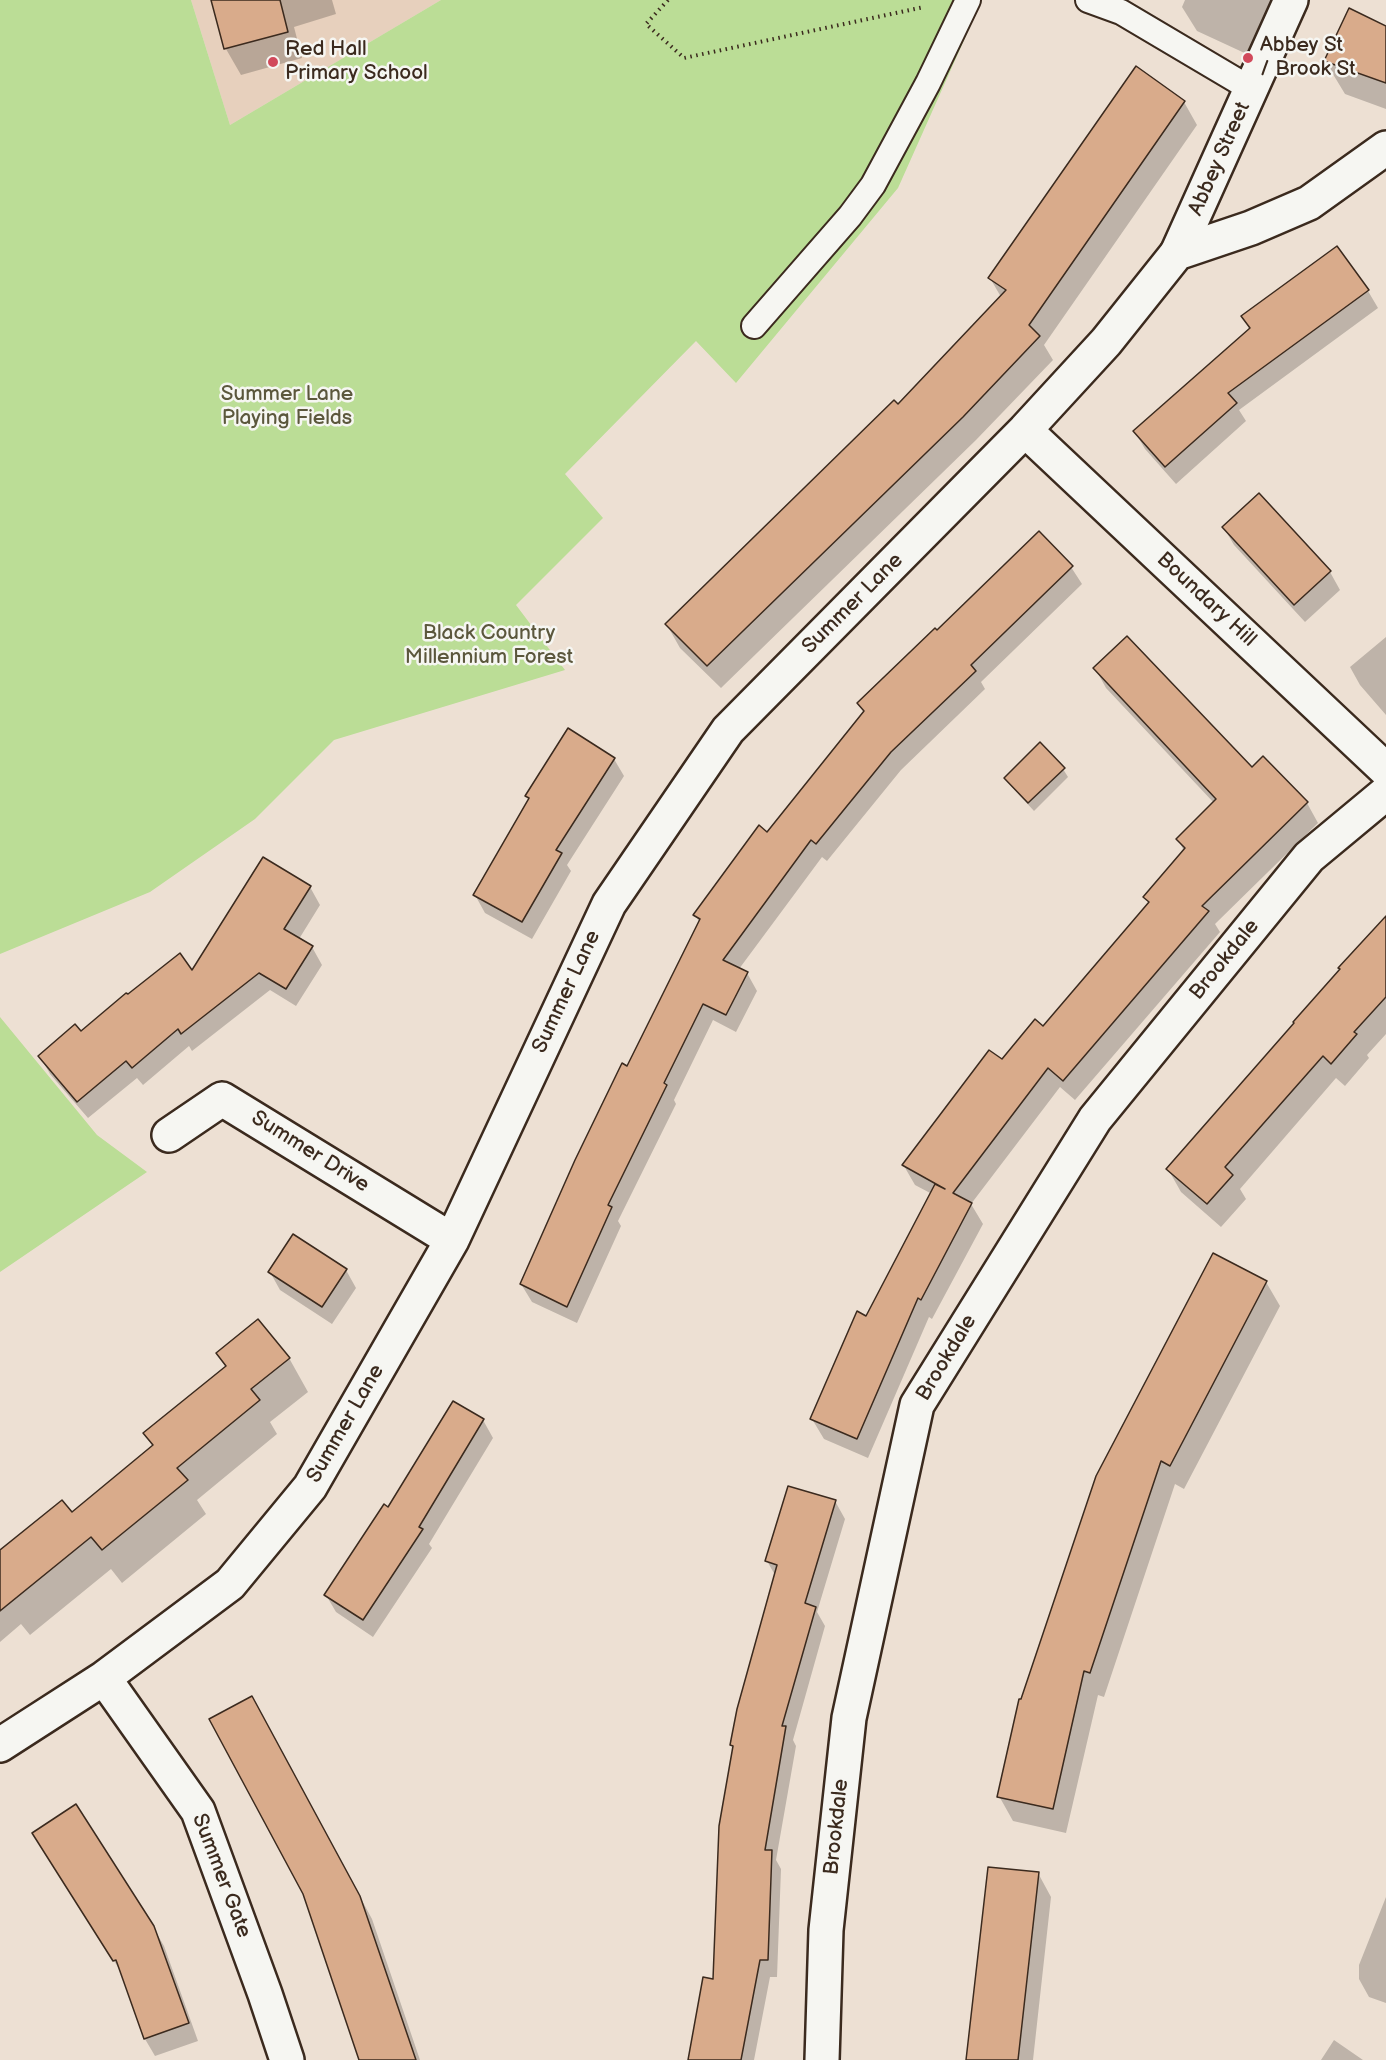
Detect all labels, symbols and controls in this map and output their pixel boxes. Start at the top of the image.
place label: Abbey St / Brook St [1260,33,1356,83]
place label: Red Hall Primary School [285,37,428,87]
marker: Abbey St / Brook St [1241,51,1255,65]
marker: Red Hall Primary School [266,55,280,69]
street label: Abbey Street [1184,98,1256,220]
park label: Summer Lane Playing Fields [221,382,353,432]
street label: Boundary Hill [1151,547,1261,653]
street label: Summer Lane [797,548,909,660]
park label: Black Country Millennium Forest [405,621,573,671]
street label: Brookdale [1185,915,1265,1005]
street label: Summer Lane [528,927,606,1057]
street label: Summer Drive [246,1106,374,1198]
street label: Brookdale [911,1310,983,1406]
street label: Summer Lane [302,1360,390,1488]
street label: Brookdale [819,1778,855,1876]
street label: Summer Gate [186,1810,256,1942]

